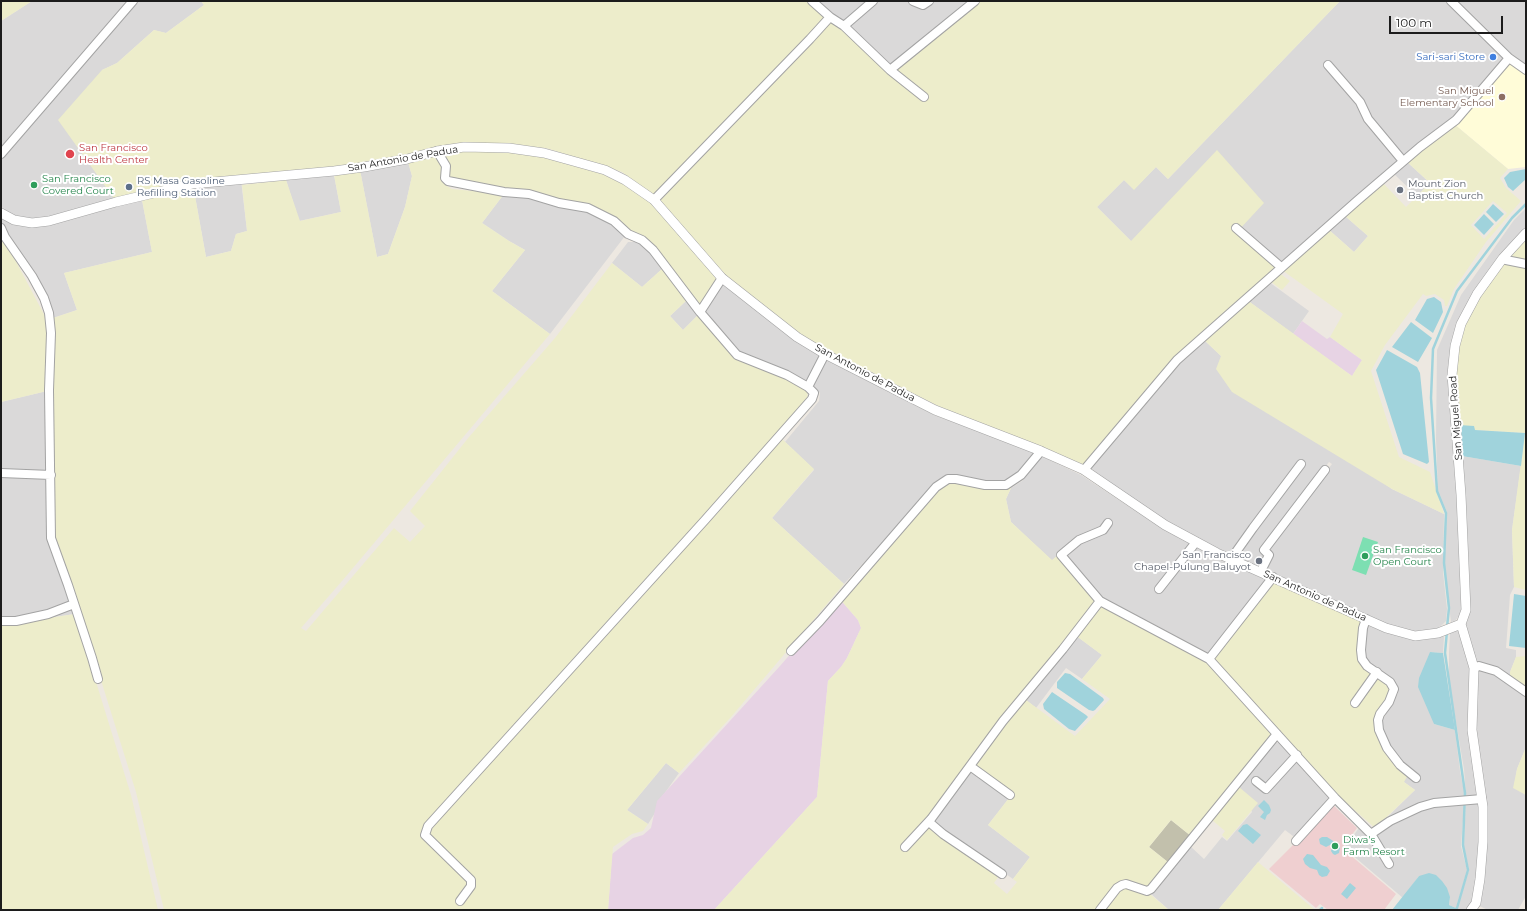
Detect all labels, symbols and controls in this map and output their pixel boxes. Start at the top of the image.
scale bar [1391,8,1505,34]
text: 100 m [1396,15,1432,30]
place label: Sari-sari Store [1416,51,1485,63]
marker: Sari-sari Store [1488,52,1498,62]
place label: San Miguel Elementary School [1400,85,1494,108]
marker: San Miguel Elementary School [1497,92,1507,102]
place label: San Francisco Health Center [79,142,149,166]
street label: San Antonio de Padua [347,143,459,175]
marker: San Francisco Health Center [64,148,76,160]
place label: San Francisco Covered Court [42,173,114,196]
place label: RS Masa Gasoline Refilling Station [137,175,225,198]
place label: Mount Zion Baptist Church [1408,178,1483,202]
marker: San Francisco Covered Court [29,180,39,190]
marker: RS Masa Gasoline Refilling Station [124,182,134,192]
marker: Mount Zion Baptist Church [1395,185,1405,195]
street label: San Antonio de Padua [813,342,917,404]
street label: San Miguel Road [1447,375,1465,461]
place label: San Francisco Open Court [1373,544,1442,568]
place label: San Francisco Chapel-Pulung Baluyot [1134,549,1251,572]
marker: San Francisco Open Court [1360,551,1370,561]
marker: San Francisco Chapel-Pulung Baluyot [1254,556,1264,566]
street label: San Antonio de Padua [1262,568,1368,624]
place label: Diwa's Farm Resort [1343,834,1405,858]
marker: Diwa's Farm Resort [1330,841,1340,851]

